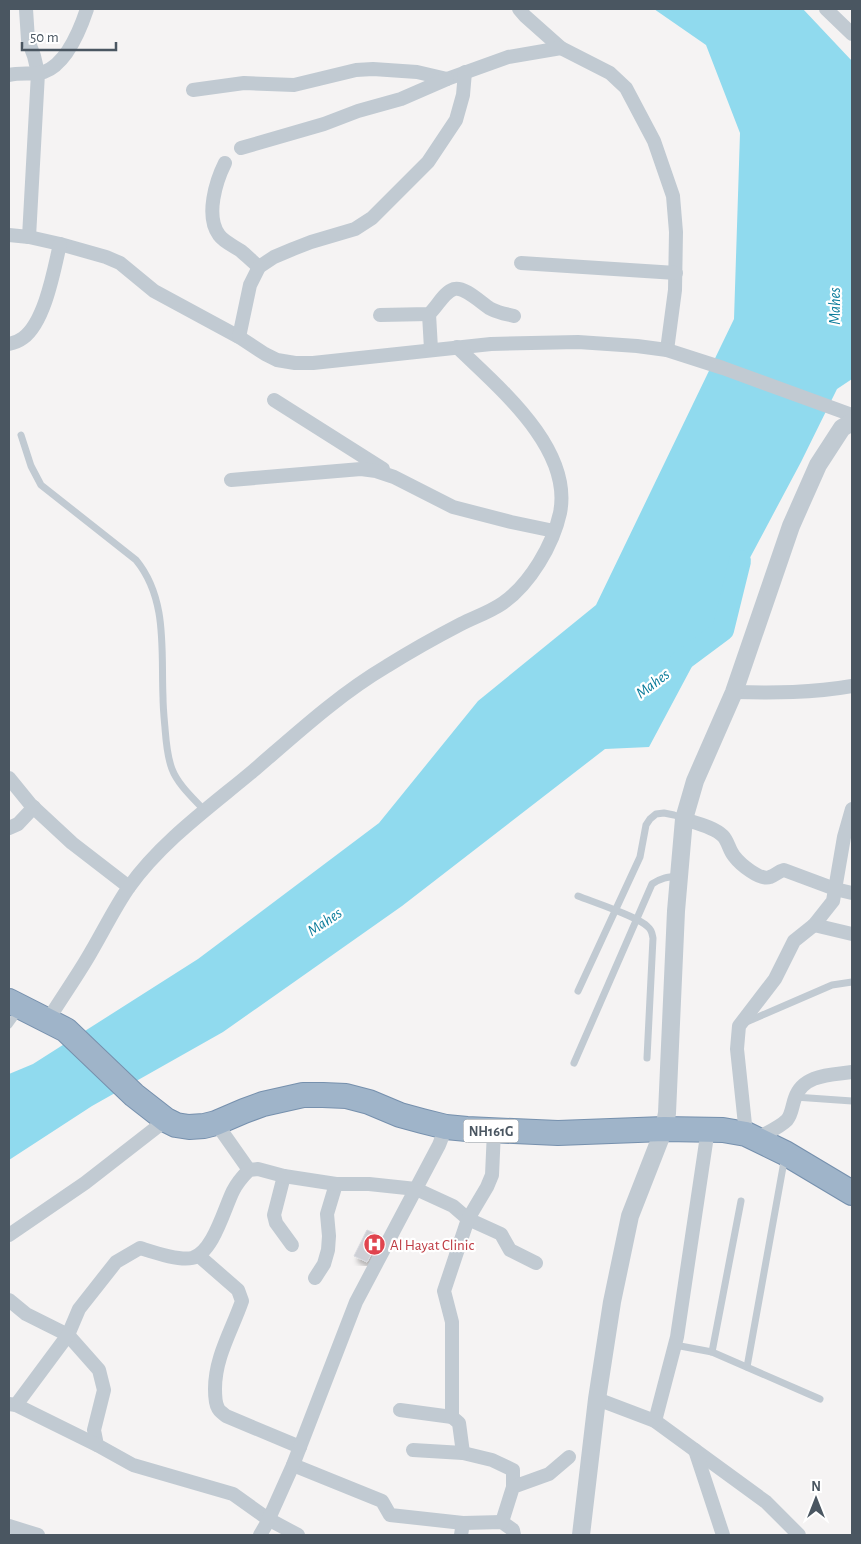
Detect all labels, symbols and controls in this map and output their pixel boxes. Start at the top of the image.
scale bar [22,20,116,52]
text: 50 m [30,30,59,45]
water label: Mahes [827,287,843,325]
water label: Mahes [633,666,672,701]
water label: Mahes [305,905,345,939]
road number: NH161G [464,1120,518,1142]
hospital icon: Al Hayat Clinic [362,1233,386,1257]
place label: Al Hayat Clinic [390,1238,474,1253]
north arrow [791,1474,841,1524]
text: N [811,1480,821,1494]

